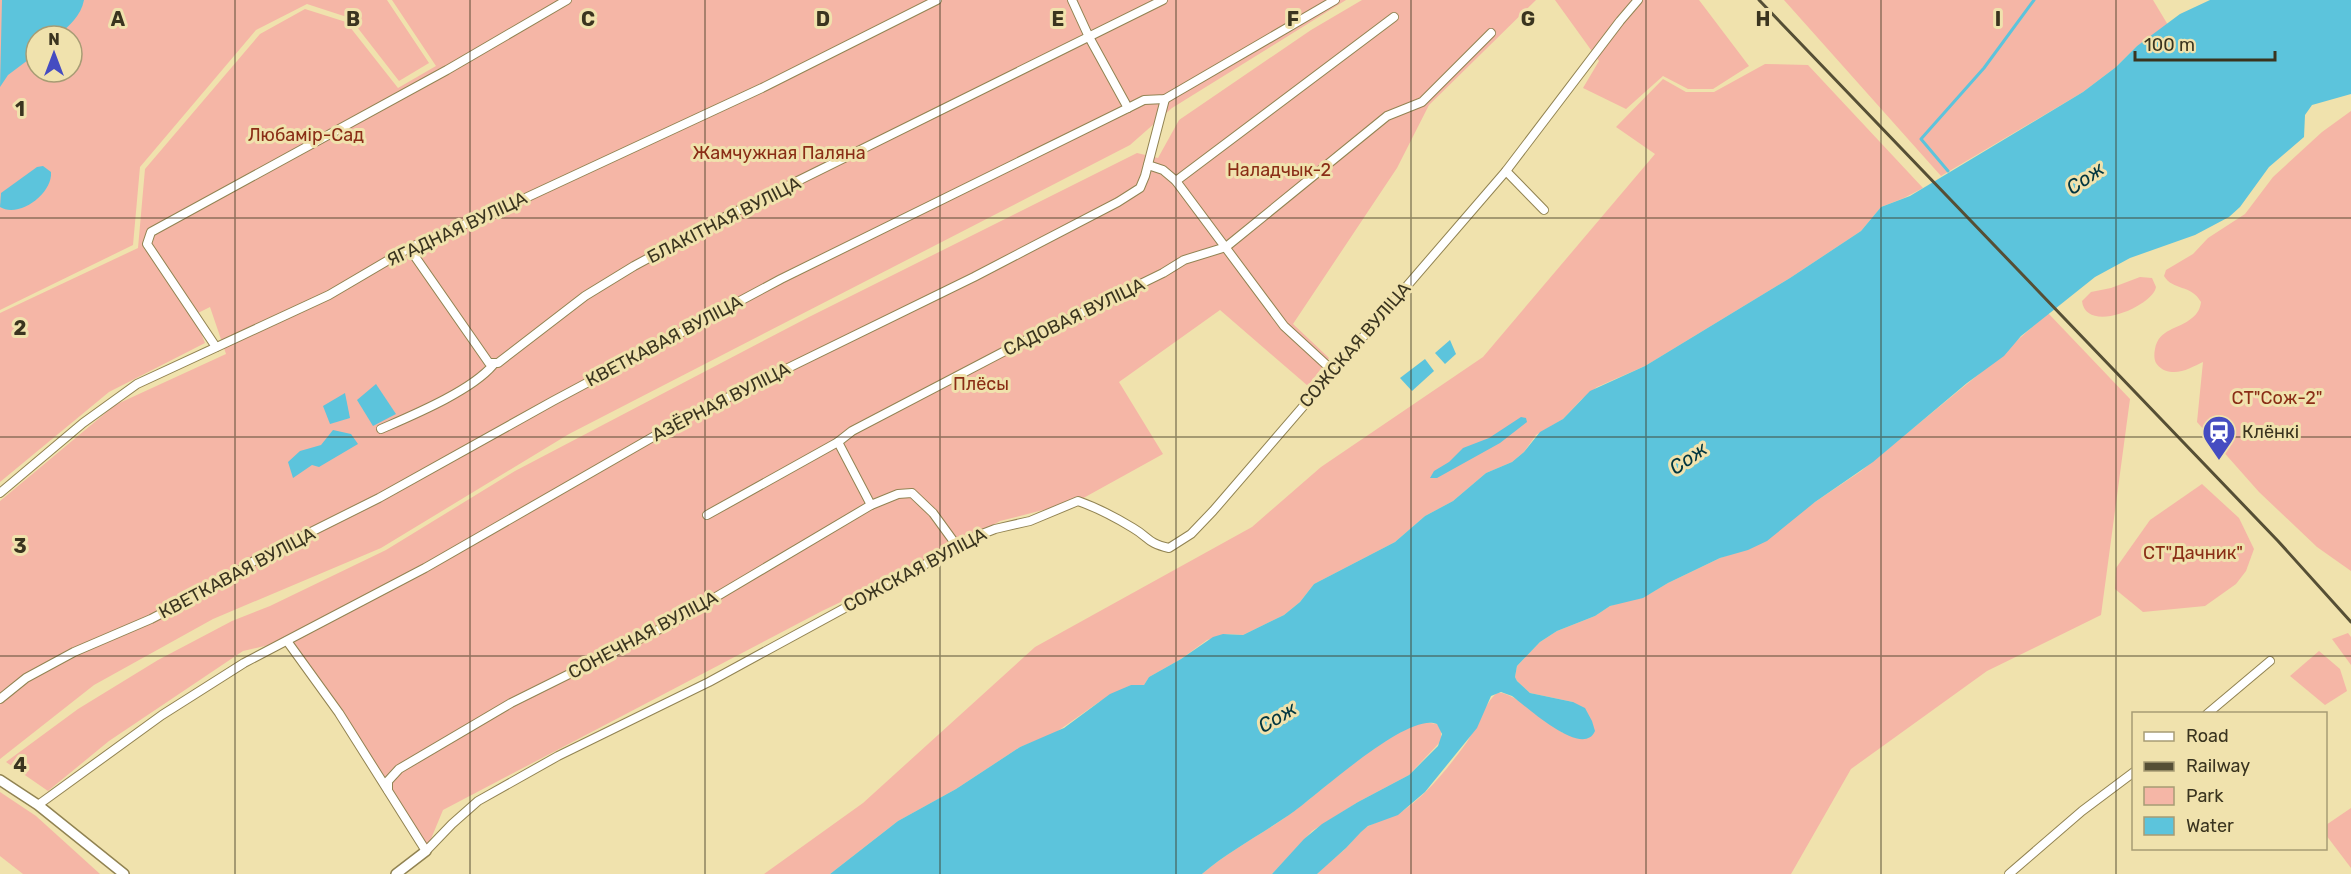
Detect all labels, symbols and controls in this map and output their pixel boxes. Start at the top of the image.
text: A [111,7,126,31]
text: B [346,7,360,31]
text: C [581,7,595,31]
text: D [816,7,830,31]
text: E [1052,7,1064,31]
text: F [1287,7,1299,31]
text: G [1521,7,1535,31]
text: H [1756,7,1770,31]
text: I [1995,7,2001,31]
north arrow [24,24,84,84]
scale bar [2135,24,2274,62]
text: N [48,30,60,49]
text: 100 m [2144,34,2195,56]
text: 1 [15,97,25,121]
park label: Любамір-Сад [248,124,364,146]
park label: Жамчужная Паляна [692,142,866,164]
water label: Сож [2061,156,2109,200]
park label: Наладчык-2 [1227,159,1331,181]
street label: БЛАКІТНАЯ ВУЛІЦА [644,172,804,268]
street label: ЯГАДНАЯ ВУЛІЦА [383,187,531,271]
street label: САДОВАЯ ВУЛІЦА [1000,273,1148,361]
street label: СОЖСКАЯ ВУЛІЦА [1295,278,1415,412]
street label: КВЕТКАВАЯ ВУЛІЦА [582,290,746,392]
text: 2 [14,316,27,340]
street label: АЗЁРНАЯ ВУЛІЦА [648,358,794,446]
park label: Плёсы [953,373,1009,395]
park label: СТ"Сож-2" [2231,387,2323,409]
station icon: Клёнкі [2201,414,2237,461]
place label: Клёнкі [2242,421,2299,443]
water label: Сож [1664,436,1712,480]
street label: КВЕТКАВАЯ ВУЛІЦА [155,522,319,624]
street label: СОЖСКАЯ ВУЛІЦА [840,523,990,617]
text: 3 [13,534,27,558]
park label: СТ"Дачник" [2143,542,2243,564]
street label: СОНЕЧНАЯ ВУЛІЦА [565,586,721,684]
water label: Сож [1253,696,1301,738]
legend [2132,712,2327,850]
text: Road [2186,725,2229,747]
text: 4 [13,753,27,777]
text: Railway [2186,755,2250,777]
text: Park [2186,785,2224,807]
text: Water [2186,815,2234,837]

